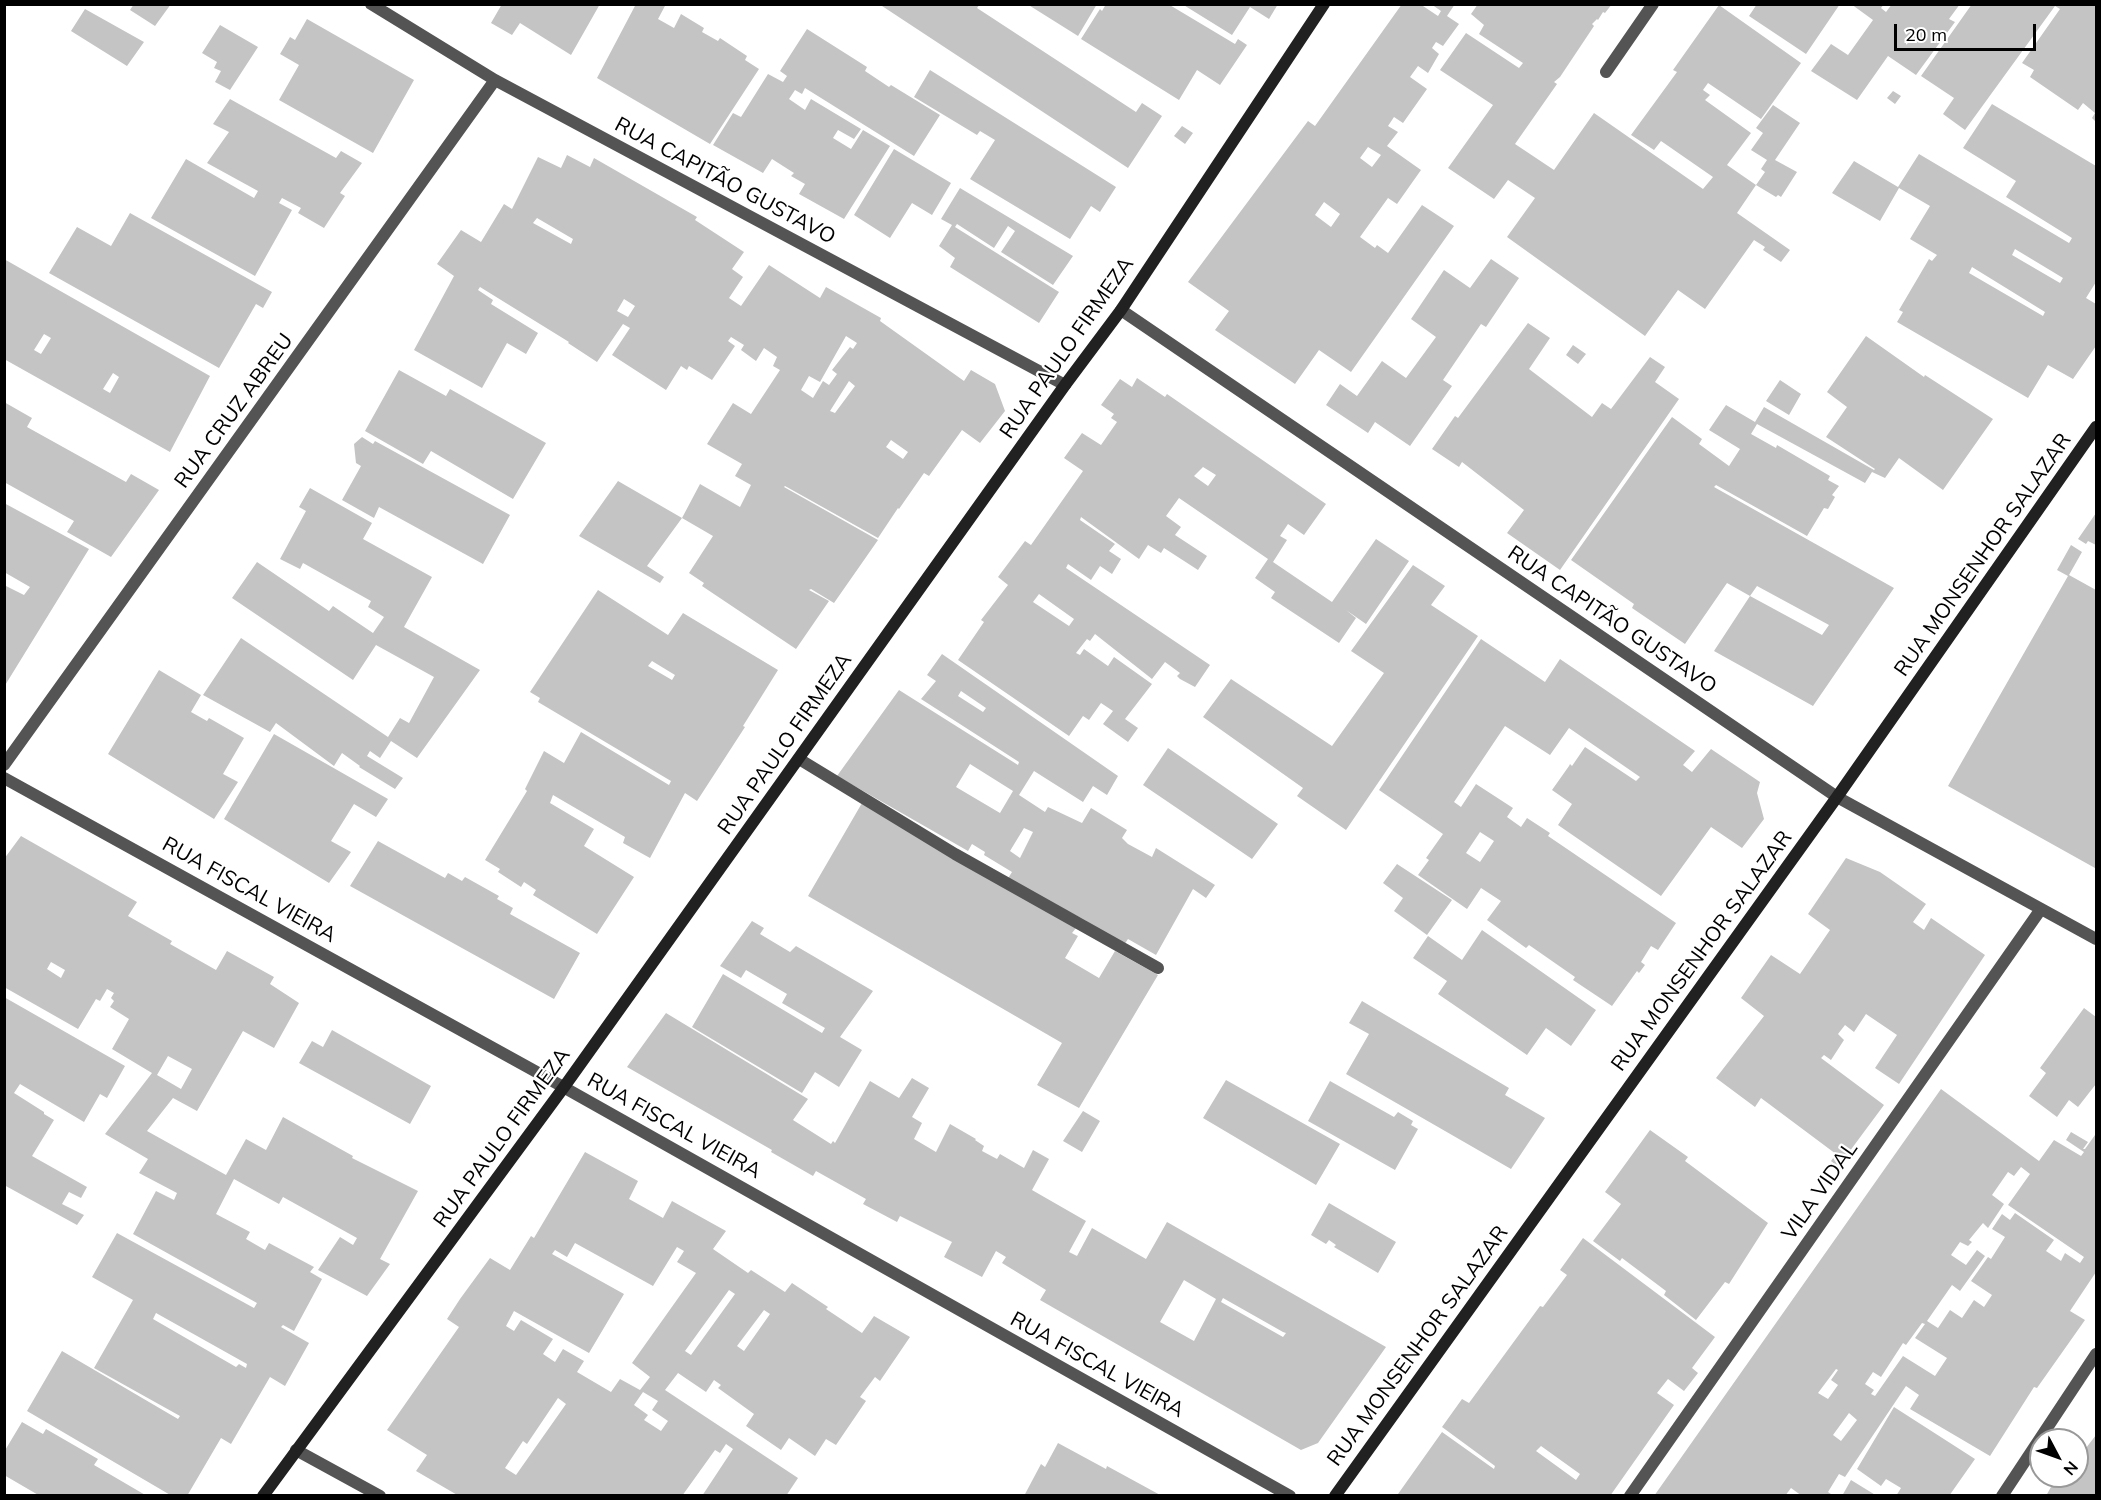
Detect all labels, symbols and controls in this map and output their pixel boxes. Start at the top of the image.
scale bar [1897,12,2040,50]
text: 20 m [1905,23,1947,46]
street label: RUA CAPITÃO GUSTAVO [610,112,840,250]
street label: RUA PAULO FIRMEZA [995,252,1139,444]
street label: RUA CRUZ ABREU [169,329,299,493]
street label: RUA MONSENHOR SALAZAR [1889,429,2077,681]
street label: RUA CAPITÃO GUSTAVO [1503,541,1721,699]
street label: RUA PAULO FIRMEZA [713,648,857,840]
street label: RUA MONSENHOR SALAZAR [1606,826,1798,1076]
street label: RUA FISCAL VIEIRA [158,832,340,948]
street label: RUA PAULO FIRMEZA [428,1043,576,1233]
street label: RUA FISCAL VIEIRA [583,1068,765,1184]
street label: VILA VIDAL [1777,1137,1863,1245]
street label: RUA MONSENHOR SALAZAR [1322,1221,1514,1471]
street label: RUA FISCAL VIEIRA [1006,1307,1188,1423]
north arrow [2029,1428,2089,1488]
text: N [2060,1457,2083,1480]

